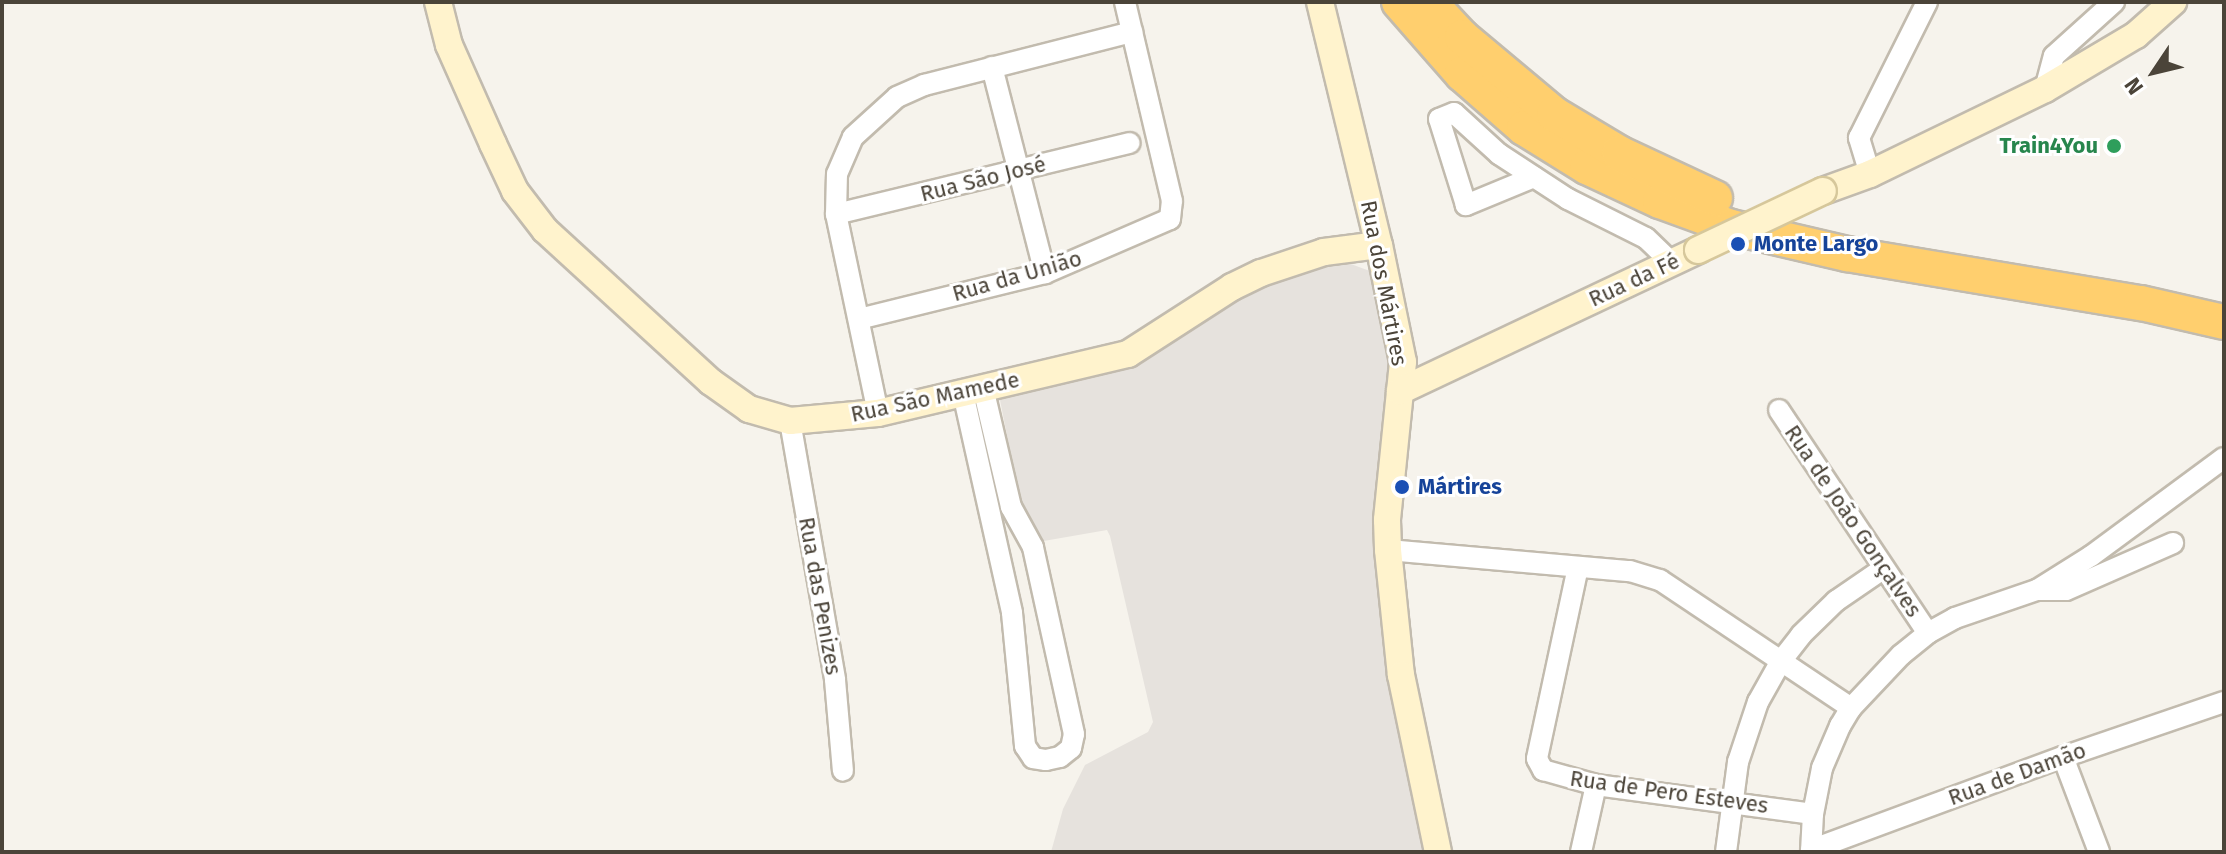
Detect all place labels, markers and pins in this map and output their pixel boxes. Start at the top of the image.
place label: Train4You [2000,133,2098,159]
marker: Train4You [2105,137,2123,155]
place label: Monte Largo [1754,231,1878,257]
marker: Monte Largo [1729,235,1747,253]
place label: Mártires [1418,474,1502,500]
marker: Mártires [1393,478,1411,496]

